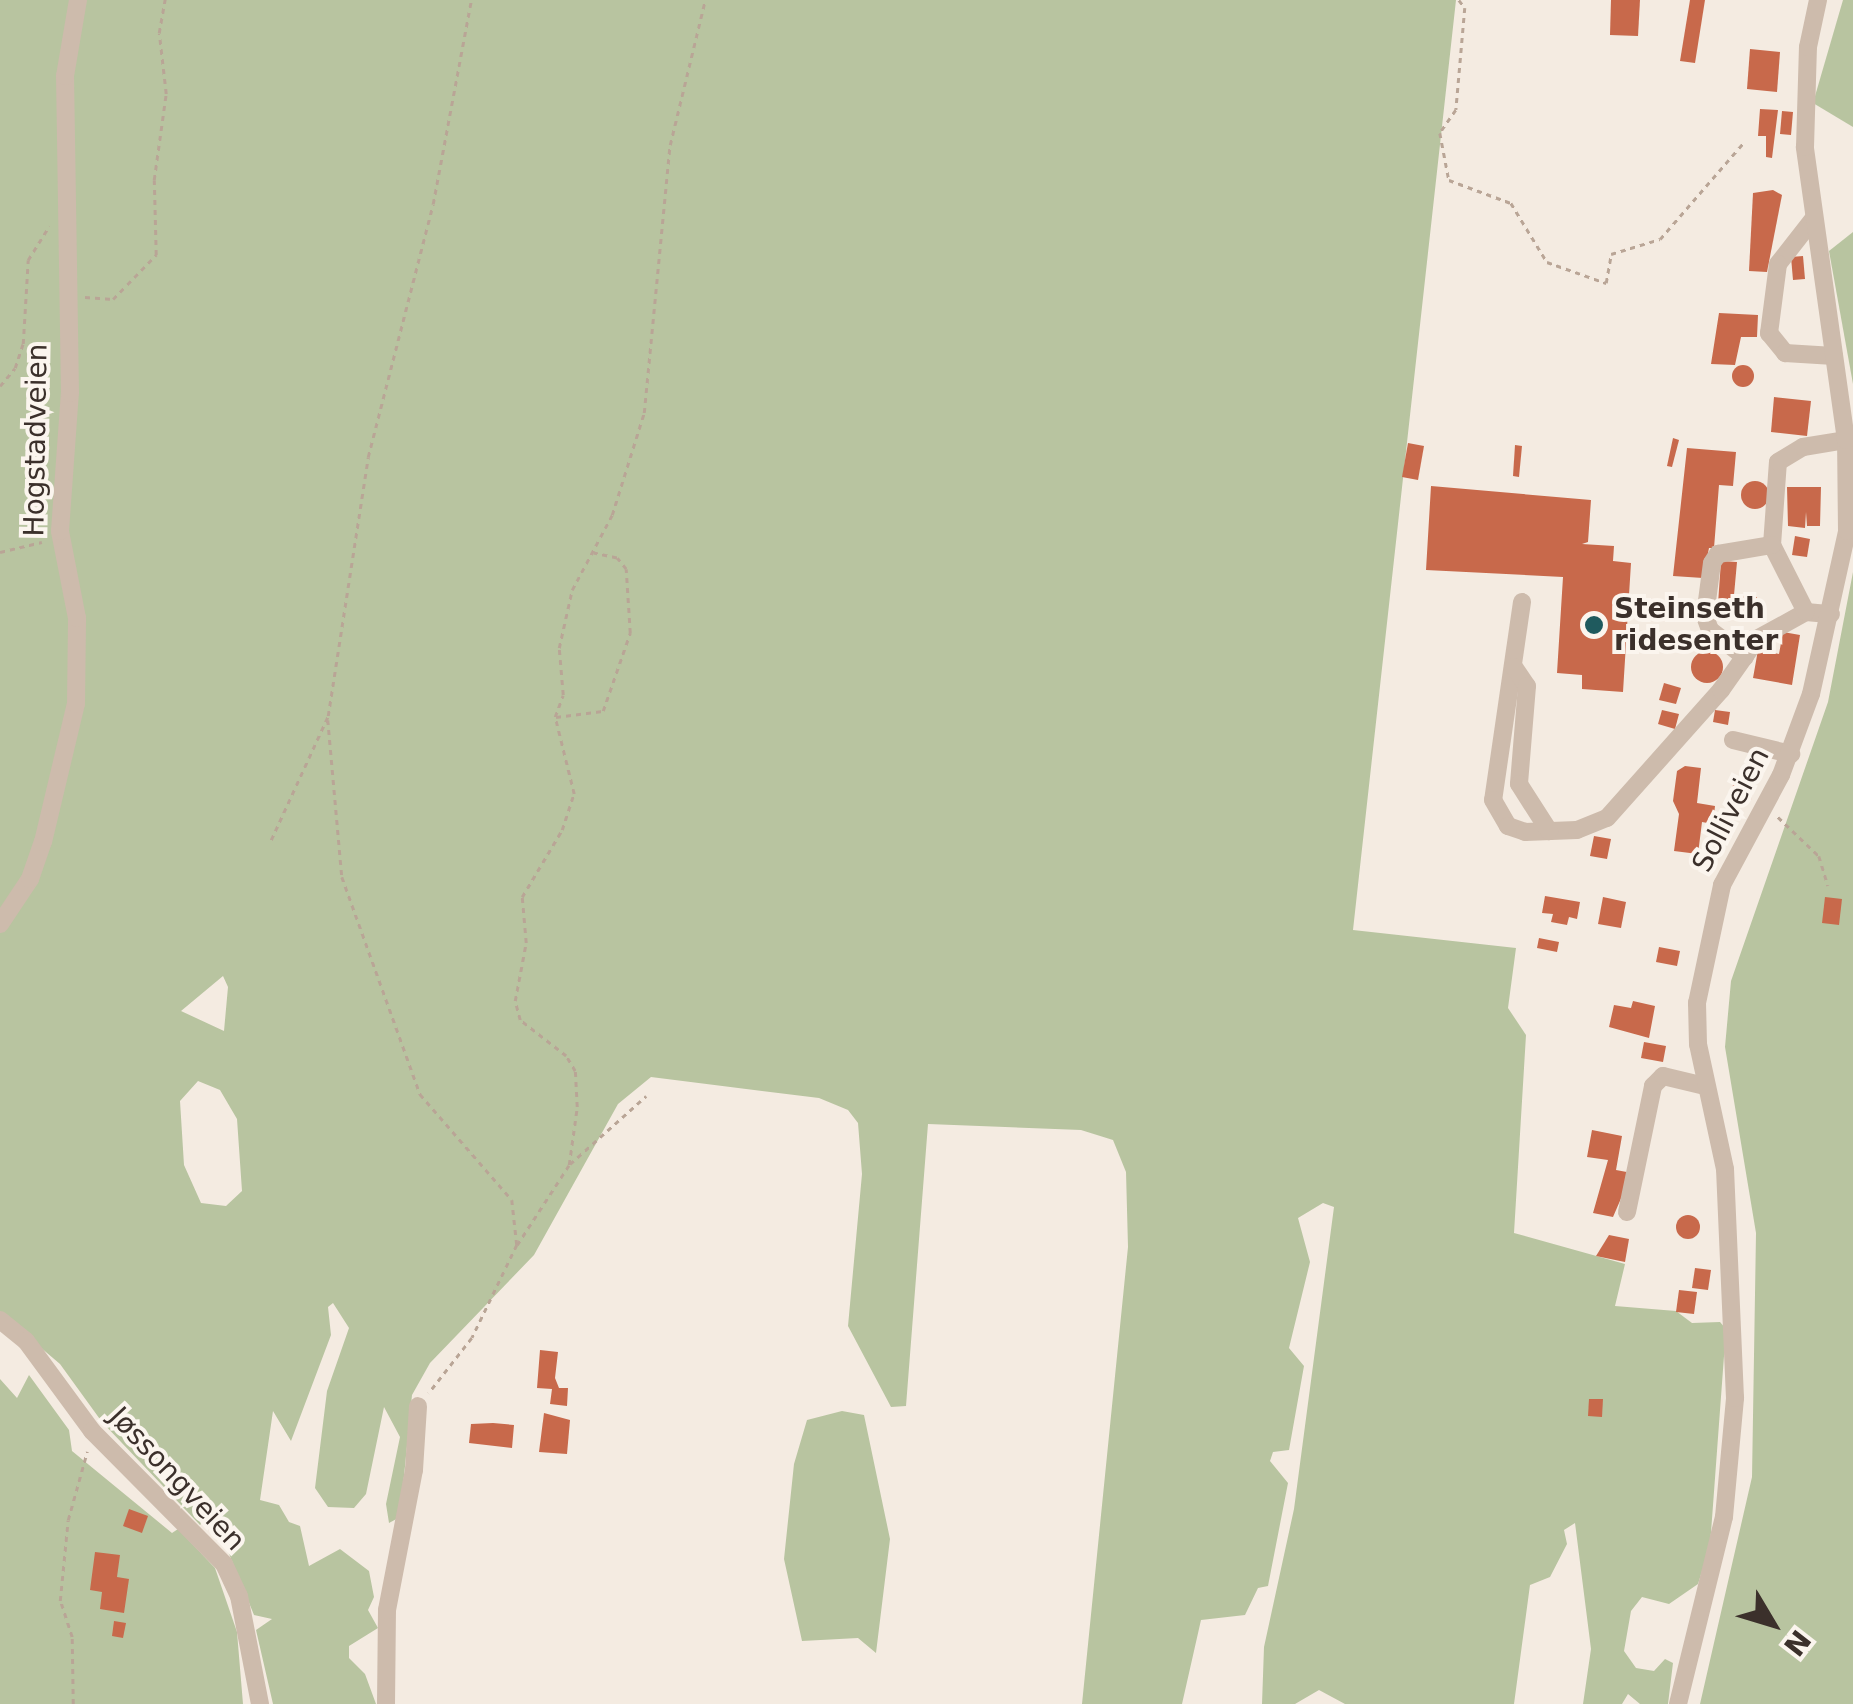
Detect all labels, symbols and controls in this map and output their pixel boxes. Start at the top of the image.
street label: Hogstadveien [18,343,54,537]
place label: Steinseth ridesenter [1614,592,1778,658]
marker: Steinseth ridesenter [1583,614,1605,636]
street label: Solliveien [1685,742,1777,878]
street label: Jøssongveien [102,1400,252,1558]
north arrow [1723,1574,1823,1674]
text: N [1777,1623,1817,1662]

